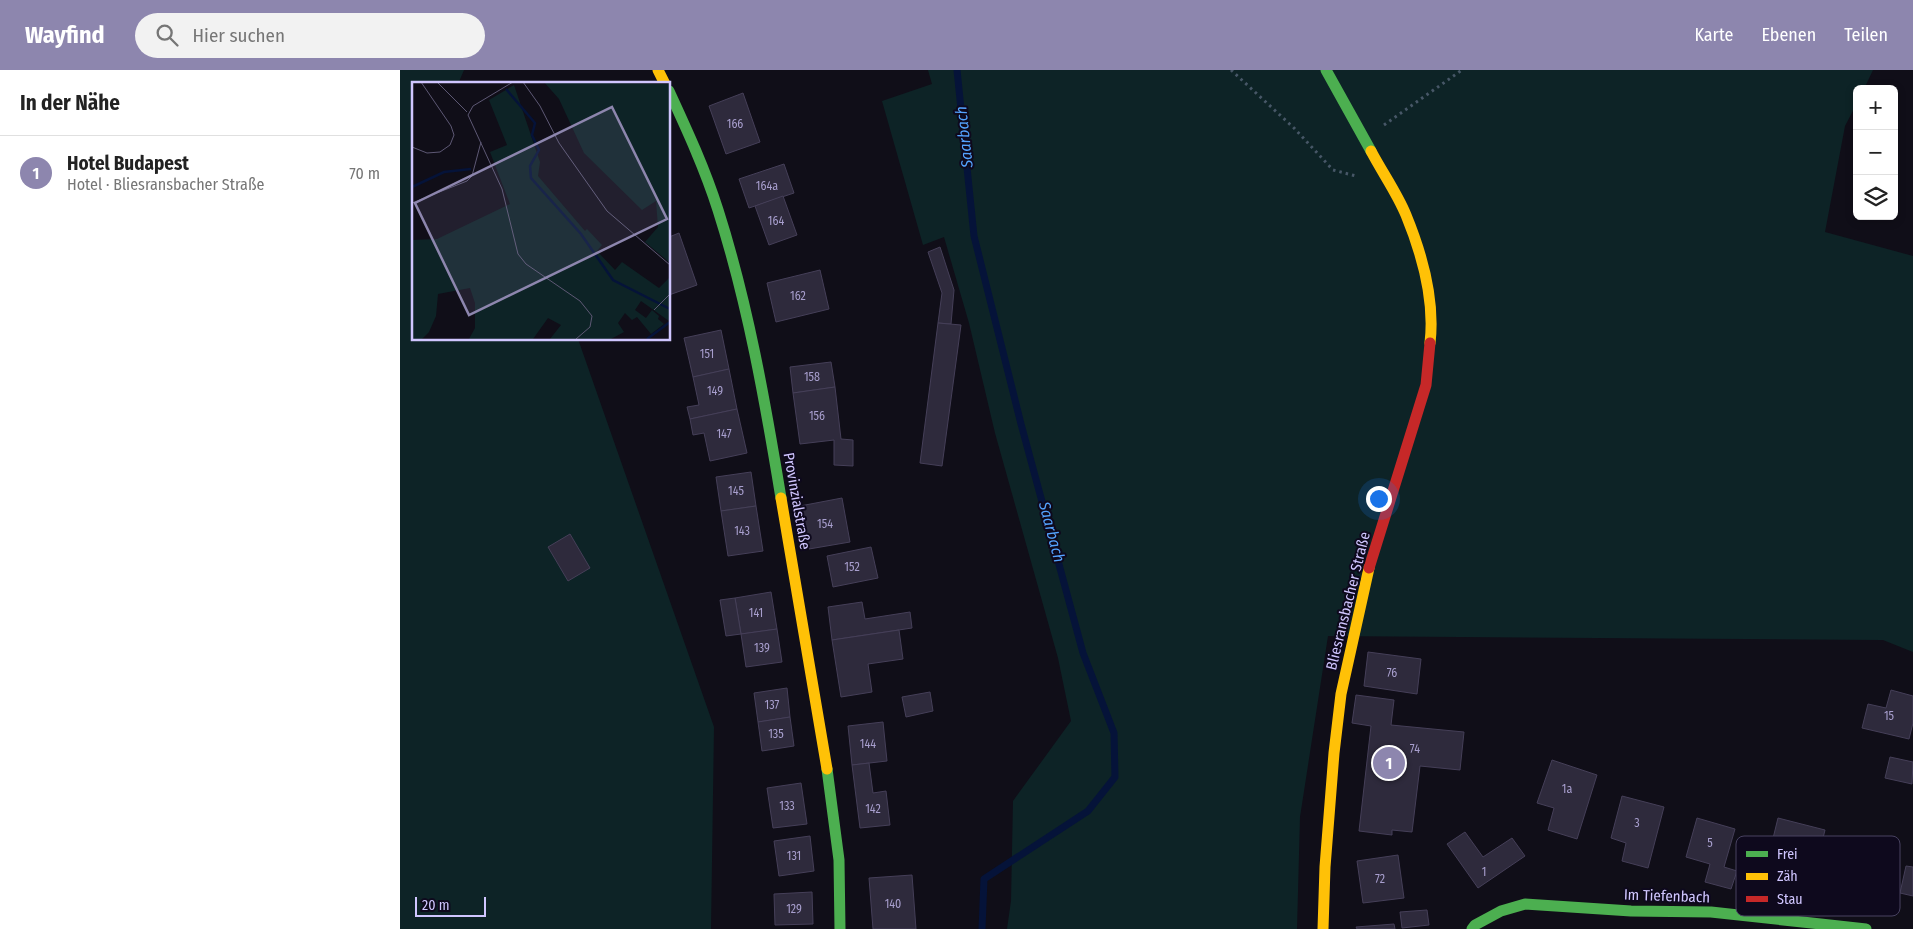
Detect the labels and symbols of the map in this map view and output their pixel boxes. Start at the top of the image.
inset map [412,82,670,340]
water label: Saarbach [951,105,977,170]
house number: 166 [727,117,743,131]
house number: 164a [756,179,778,193]
house number: 164 [768,214,784,228]
house number: 162 [790,289,806,303]
house number: 151 [700,347,714,361]
house number: 158 [804,370,820,384]
house number: 149 [707,384,723,398]
house number: 156 [809,409,825,423]
house number: 147 [716,427,732,441]
street label: Provinzialstraße [780,451,814,551]
house number: 145 [728,484,744,498]
your location [1366,486,1392,512]
water label: Saarbach [1035,499,1069,564]
house number: 154 [817,517,833,531]
house number: 143 [734,524,750,538]
street label: Bliesransbacher Straße [1322,530,1374,672]
house number: 152 [844,560,860,574]
house number: 141 [749,606,763,620]
house number: 139 [754,641,770,655]
house number: 76 [1387,666,1397,680]
house number: 137 [765,698,780,712]
house number: 15 [1884,709,1895,723]
house number: 135 [768,727,784,741]
house number: 144 [860,737,876,751]
house number: 74 [1410,742,1420,756]
pin: 1 [1373,744,1405,782]
house number: 1a [1562,782,1572,796]
house number: 133 [779,799,795,813]
house number: 142 [865,802,881,816]
house number: 3 [1634,816,1640,830]
house number: 5 [1707,836,1713,850]
legend [1736,836,1900,916]
text: Frei [1777,846,1798,863]
house number: 131 [787,849,801,863]
house number: 1 [1482,865,1486,879]
text: Zäh [1777,868,1798,885]
house number: 72 [1375,872,1385,886]
street label: Im Tiefenbach [1624,885,1710,907]
text: Stau [1777,891,1803,908]
scale bar [415,894,486,917]
house number: 140 [885,897,901,911]
house number: 129 [786,902,802,916]

